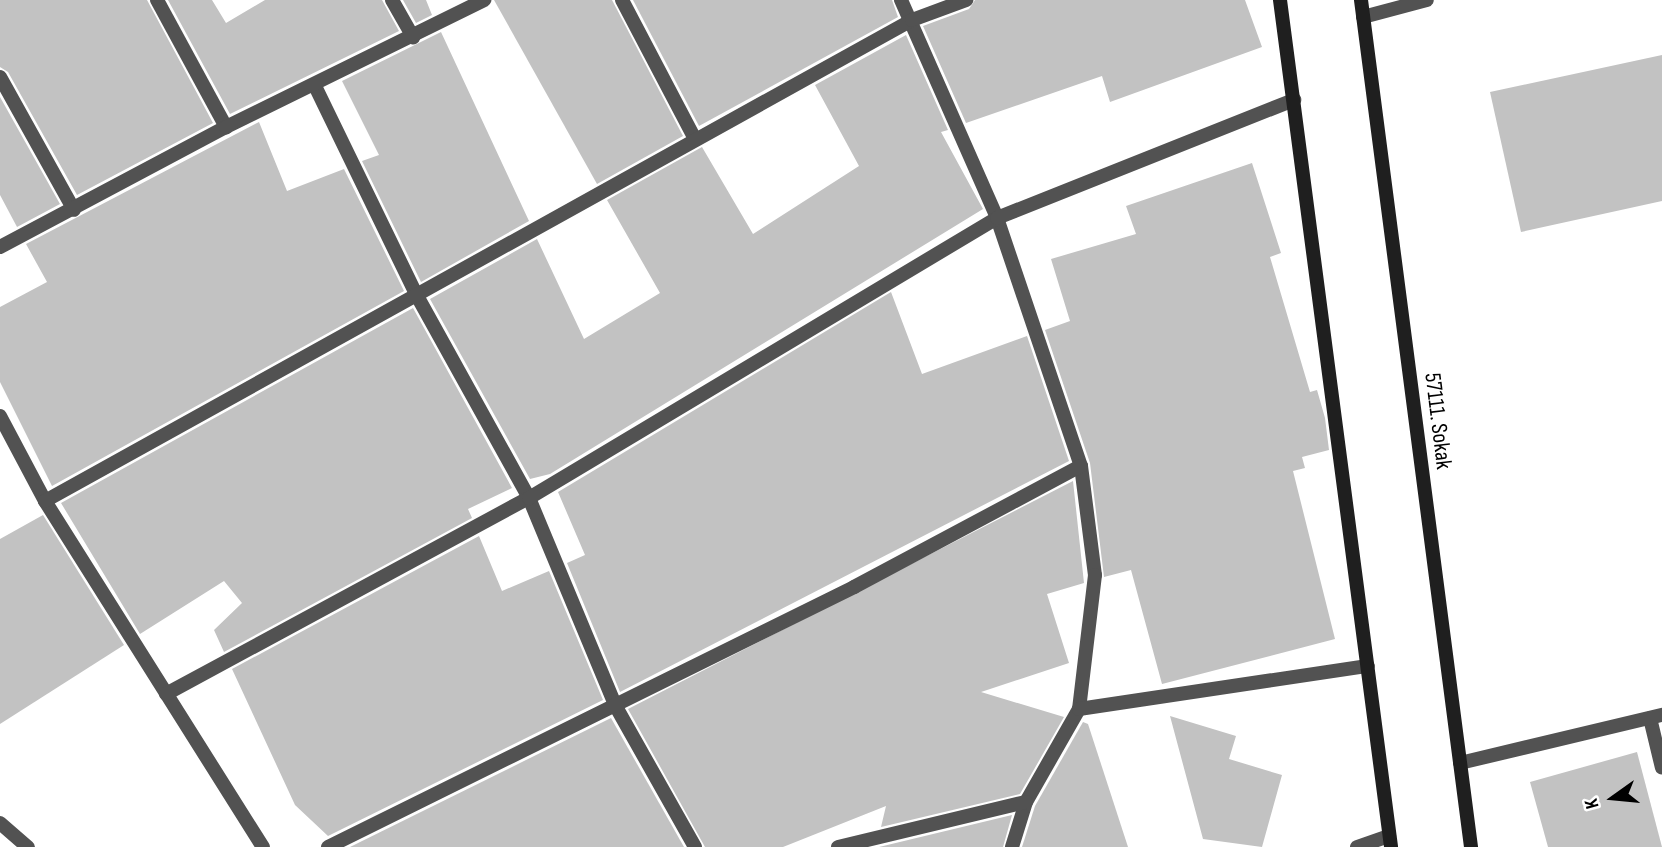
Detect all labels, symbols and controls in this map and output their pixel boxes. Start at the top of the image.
street label: 57111. Sokak [1418,371,1458,471]
north arrow [1578,763,1648,833]
text: K [1580,796,1605,811]

